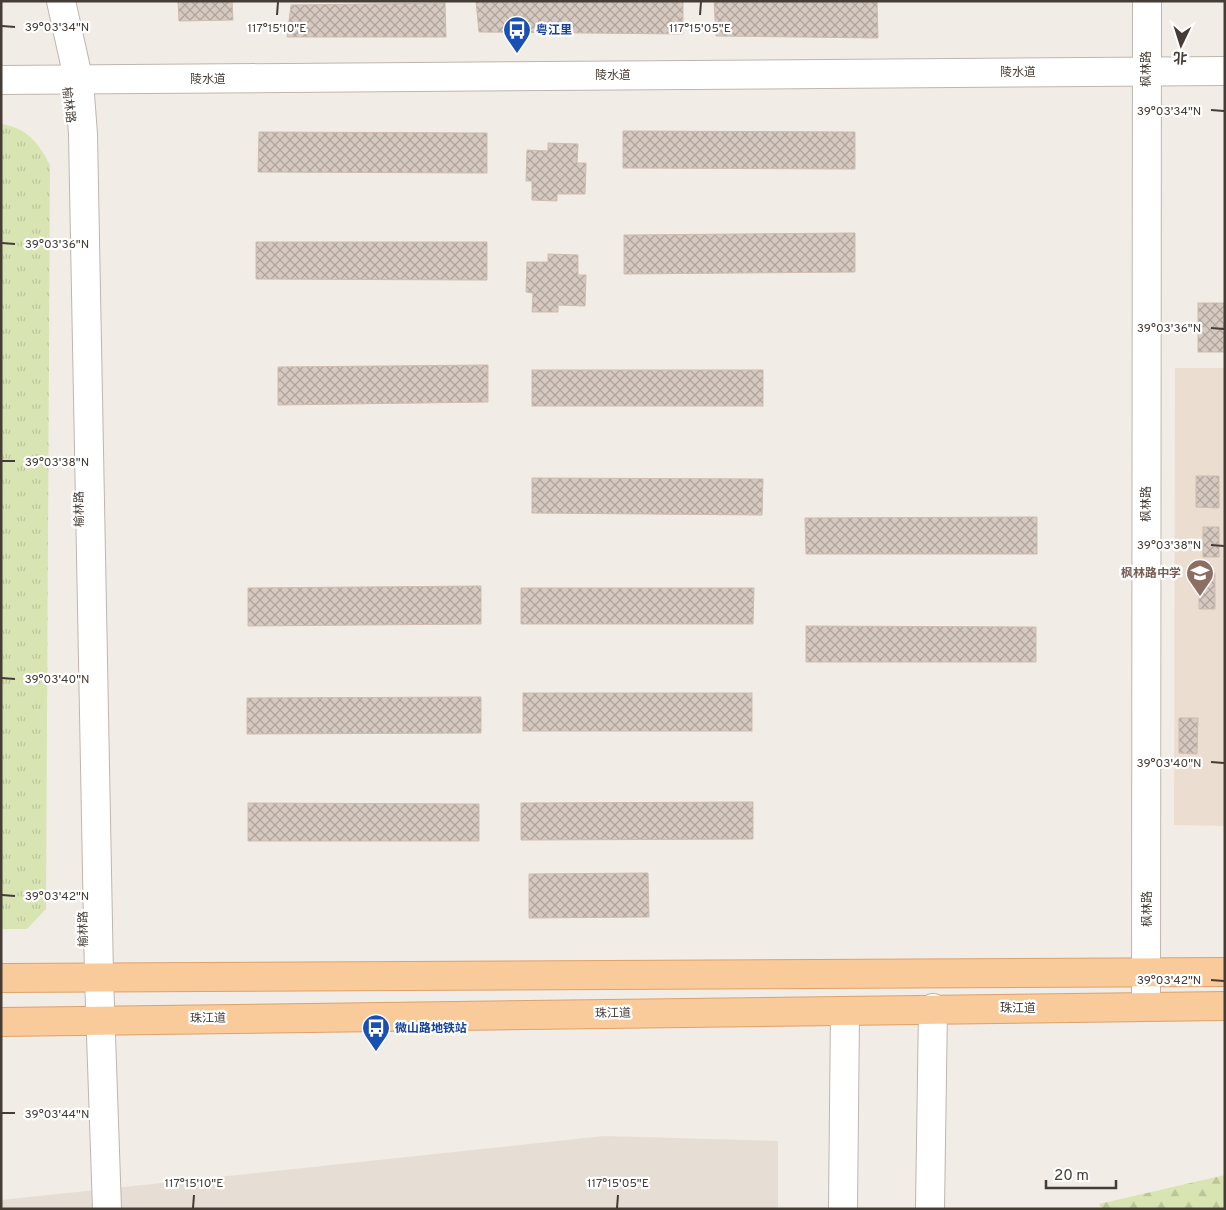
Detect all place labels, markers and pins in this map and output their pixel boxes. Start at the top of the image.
bus stop icon: 粤江里 [502,15,532,54]
place label: 粤江里 [536,23,572,39]
school or university icon: 枫林路中学 [1185,558,1215,597]
place label: 枫林路中学 [1121,566,1181,582]
bus stop icon: 微山路地铁站 [361,1013,391,1052]
place label: 微山路地铁站 [395,1021,467,1037]

